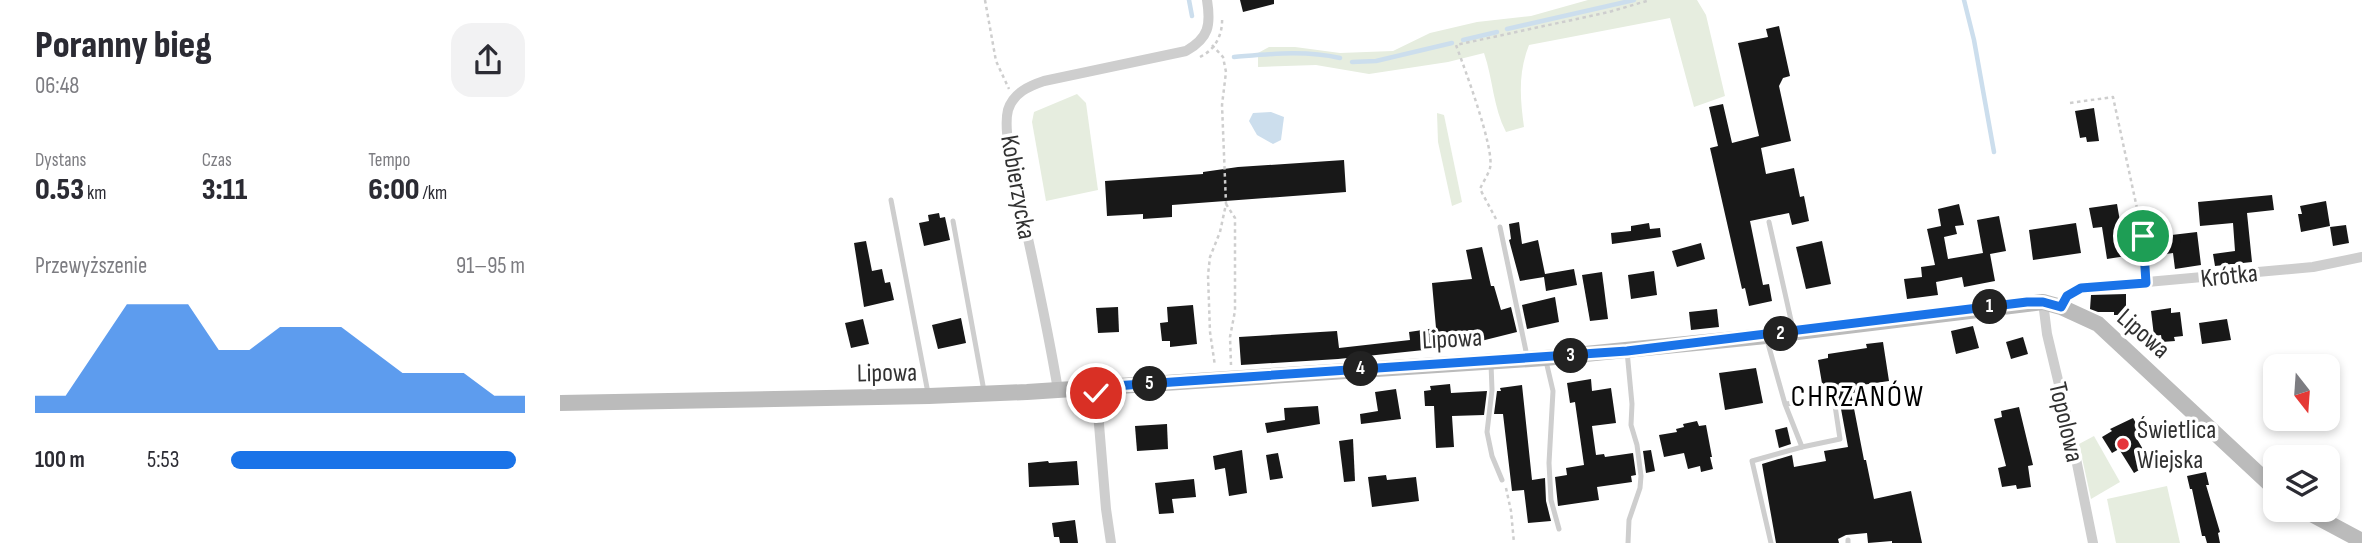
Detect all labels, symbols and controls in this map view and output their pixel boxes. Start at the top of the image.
text: Poranny bieg [35,23,212,68]
button: share [451,23,525,97]
text: 06:48 [35,72,79,100]
street label: Kobierzycka [993,133,1042,242]
text: Dystans [35,149,86,172]
text: Czas [202,149,232,172]
text: Tempo [368,149,410,172]
text: 0.53 [35,172,84,208]
text: 3:11 [202,172,247,208]
text: 6:00 [368,172,420,208]
text: km [84,182,107,205]
text: /km [420,182,447,205]
pin [2113,206,2173,266]
icon: arrive [2124,217,2162,255]
text: Przewyższenie [35,252,147,280]
text: 91–95 m [456,252,525,280]
street label: Krótka [2199,258,2259,295]
pin: 1 [1972,290,2008,324]
text: 1 [1986,295,1993,318]
street label: Lipowa [2110,303,2176,366]
pin: 2 [1764,316,1798,352]
street label: Lipowa [1421,322,1483,357]
text: 2 [1776,322,1785,345]
pin: 3 [1553,338,1588,374]
text: 3 [1566,344,1575,367]
pin: 4 [1344,352,1378,386]
north arrow [2263,354,2340,430]
map controls [2263,354,2340,522]
street label: Lipowa [857,357,917,390]
text: 4 [1356,357,1365,380]
pin [1066,363,1126,423]
pin: 5 [1132,366,1168,402]
text: 5 [1145,372,1154,395]
icon: check [1077,374,1115,412]
district label: CHRZANÓW [1791,379,1925,415]
street label: Topolowa [2041,379,2090,465]
place label: Świetlica Wiejska [2137,415,2216,476]
marker: Świetlica Wiejska [2115,436,2131,452]
button: layers [2263,445,2340,522]
text: 100 m [35,446,85,474]
text: 5:53 [147,446,179,474]

